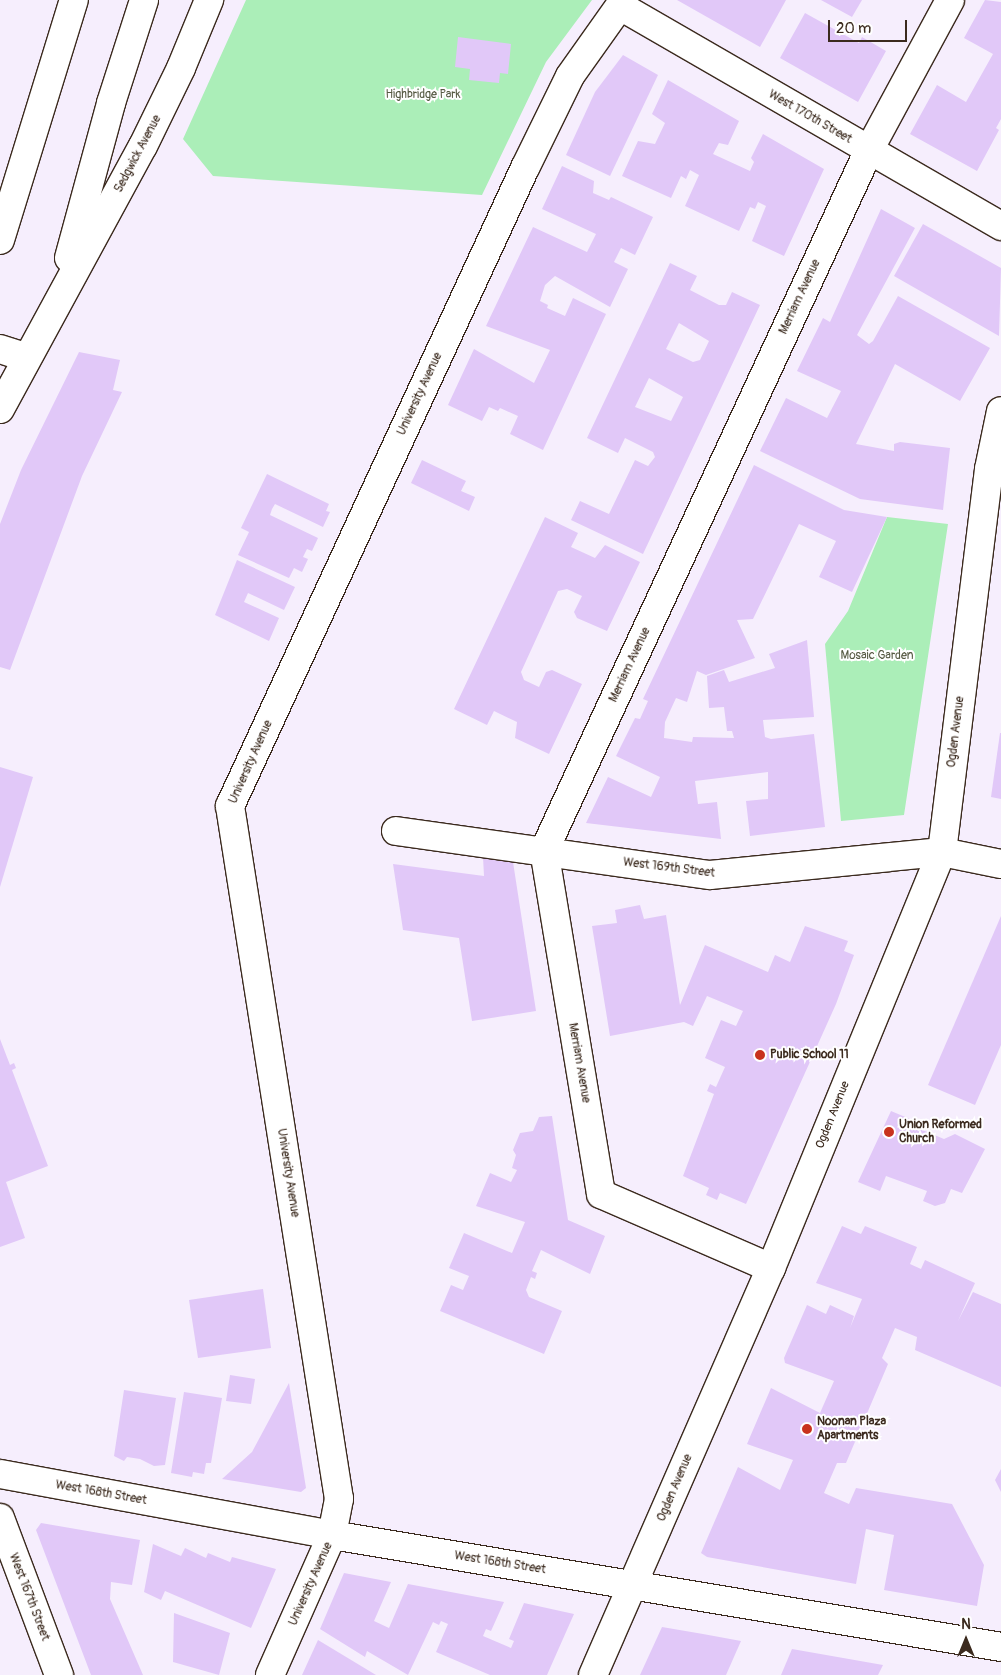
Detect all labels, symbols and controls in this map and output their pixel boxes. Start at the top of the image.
scale bar [831,10,910,42]
text: 20 m [836,19,871,38]
street label: West 170th Street [766,87,854,147]
park label: Highbridge Park [385,88,461,102]
street label: Sedgwick Avenue [112,113,164,195]
street label: Merriam Avenue [776,257,824,337]
street label: University Avenue [395,350,445,438]
street label: Merriam Avenue [606,625,654,705]
park label: Mosaic Garden [841,649,913,663]
street label: Ogden Avenue [944,696,968,768]
street label: University Avenue [226,718,276,806]
street label: West 169th Street [622,855,716,881]
street label: Merriam Avenue [565,1022,593,1104]
place label: Public School 11 [770,1048,849,1062]
marker: Public School 11 [754,1049,766,1061]
street label: Ogden Avenue [813,1079,853,1151]
place label: Union Reformed Church [899,1118,982,1146]
marker: Union Reformed Church [883,1126,895,1138]
street label: University Avenue [274,1128,302,1218]
place label: Noonan Plaza Apartments [817,1415,886,1443]
marker: Noonan Plaza Apartments [801,1423,813,1435]
street label: Ogden Avenue [654,1452,696,1524]
street label: West 168th Street [54,1478,148,1508]
street label: University Avenue [286,1540,336,1628]
street label: West 168th Street [453,1549,547,1577]
street label: West 167th Street [6,1551,52,1643]
north arrow [941,1615,991,1665]
text: N [961,1616,971,1633]

